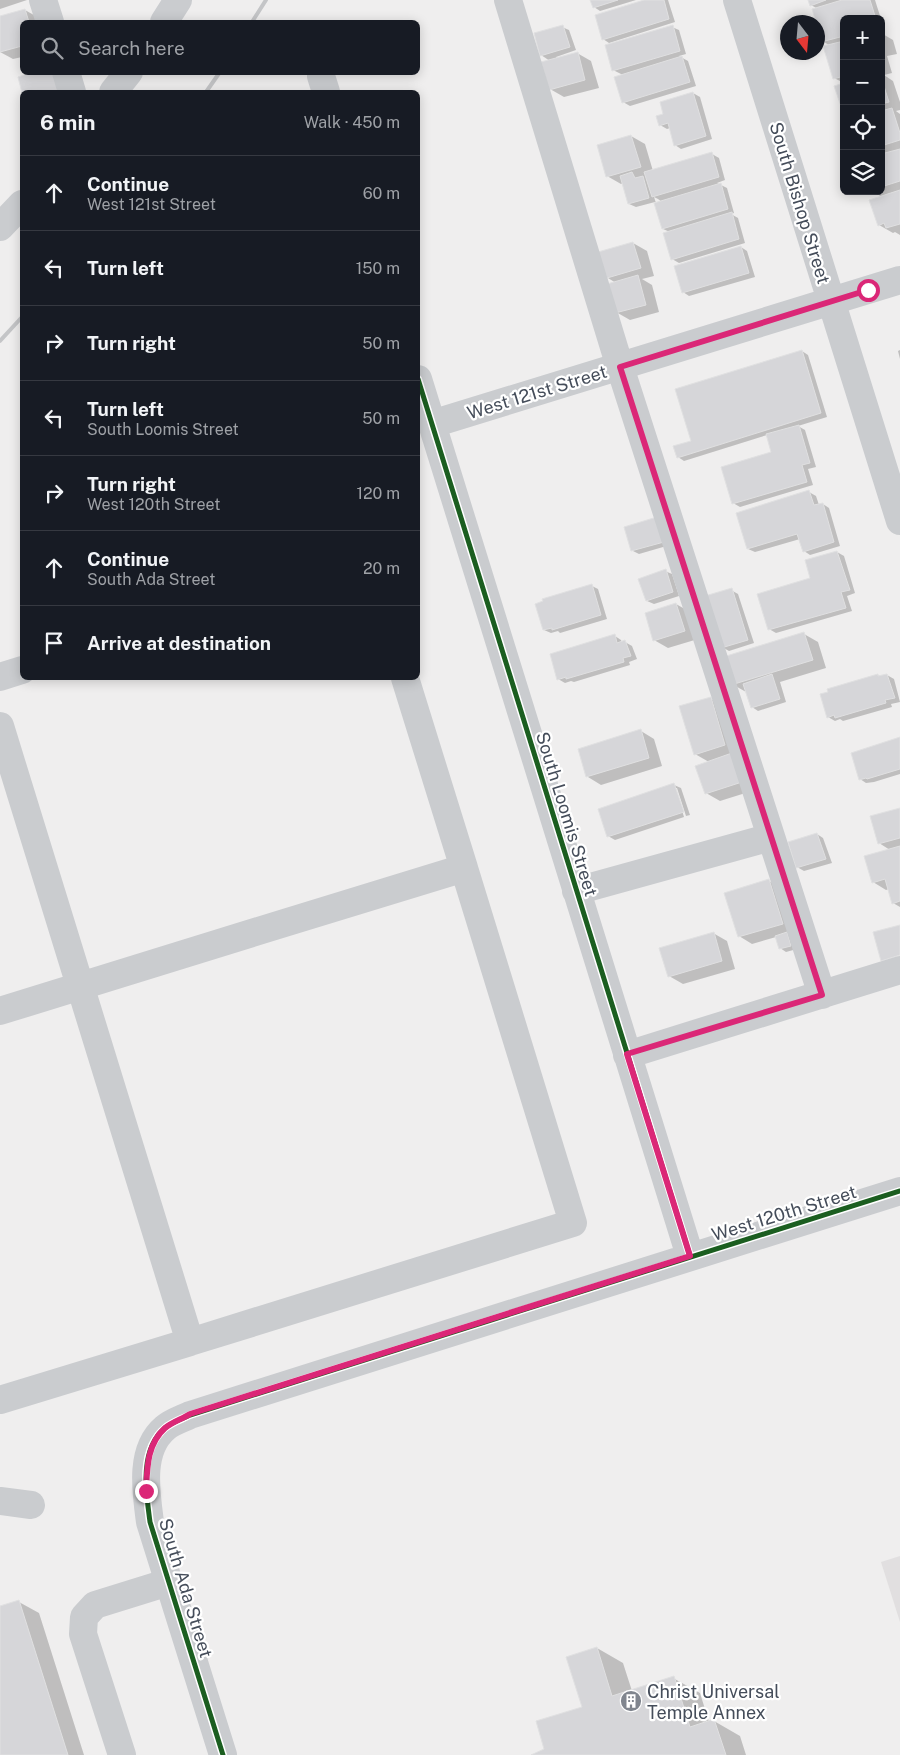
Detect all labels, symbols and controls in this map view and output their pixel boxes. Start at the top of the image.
north arrow [780,15,825,60]
map controls [840,15,885,195]
button: + [840,15,885,60]
search box [20,20,420,75]
icon: search [38,34,66,62]
text: Search here [78,37,185,59]
button: − [840,60,885,105]
button: locate [840,105,885,150]
text: 6 min [40,110,96,135]
text: Walk · 450 m [304,113,400,132]
street label: South Bishop Street [765,120,835,286]
button: layers [840,150,885,195]
text: Continue [87,173,169,195]
icon: ahead [40,179,68,207]
text: 60 m [363,184,400,203]
text: West 121st Street [87,195,216,214]
icon: left [40,254,68,282]
text: Turn left [87,257,164,279]
text: 150 m [356,259,400,278]
route start [857,279,880,302]
icon: right [40,329,68,357]
text: Turn right [87,332,176,354]
text: 50 m [362,334,400,353]
street label: West 121st Street [465,361,609,423]
text: Turn left [87,398,164,420]
icon: left [40,404,68,432]
text: 50 m [362,409,400,428]
text: South Loomis Street [87,420,239,439]
text: Turn right [87,473,176,495]
icon: right [40,479,68,507]
text: 120 m [356,484,400,503]
text: West 120th Street [87,495,220,514]
text: Continue [87,548,169,570]
icon: ahead [40,554,68,582]
text: 20 m [363,559,400,578]
text: South Ada Street [87,570,216,589]
icon: arrive [40,629,68,657]
text: Arrive at destination [87,632,271,654]
street label: South Loomis Street [532,729,602,899]
street label: West 120th Street [709,1181,859,1245]
route end [135,1480,158,1503]
street label: South Ada Street [155,1516,217,1660]
place label: Christ Universal Temple Annex [647,1681,780,1723]
building icon: Christ Universal Temple Annex [619,1689,643,1713]

